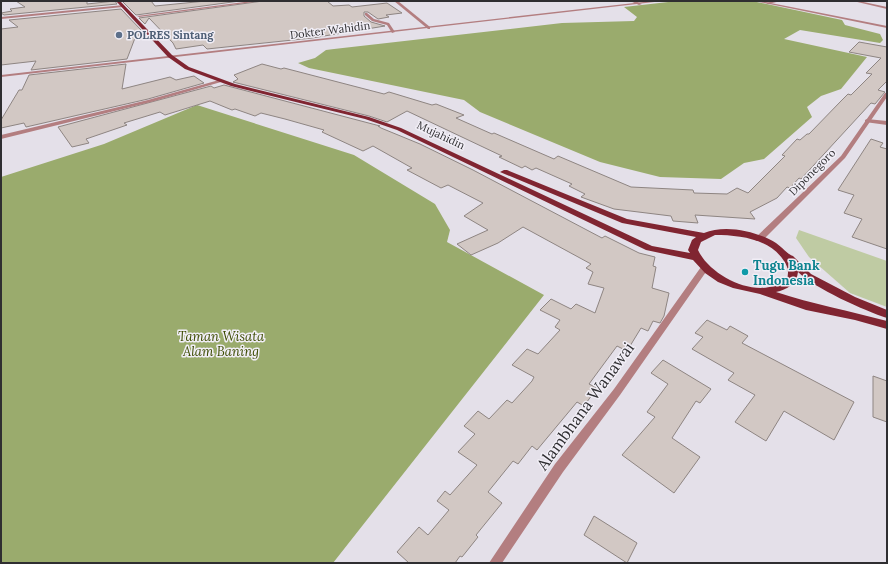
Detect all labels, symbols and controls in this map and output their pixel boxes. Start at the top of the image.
street label: Dokter Wahidin [289,18,371,42]
place label: POLRES Sintang [127,28,214,42]
marker: POLRES Sintang [114,30,124,40]
street label: Mujahidin [415,118,467,152]
street label: Diponegoro [786,146,838,198]
place label: Tugu Bank Indonesia [753,257,820,289]
marker: Tugu Bank Indonesia [740,267,750,277]
park label: Taman Wisata Alam Baning [178,328,265,360]
street label: Alambhana Wanawai [531,338,638,475]

